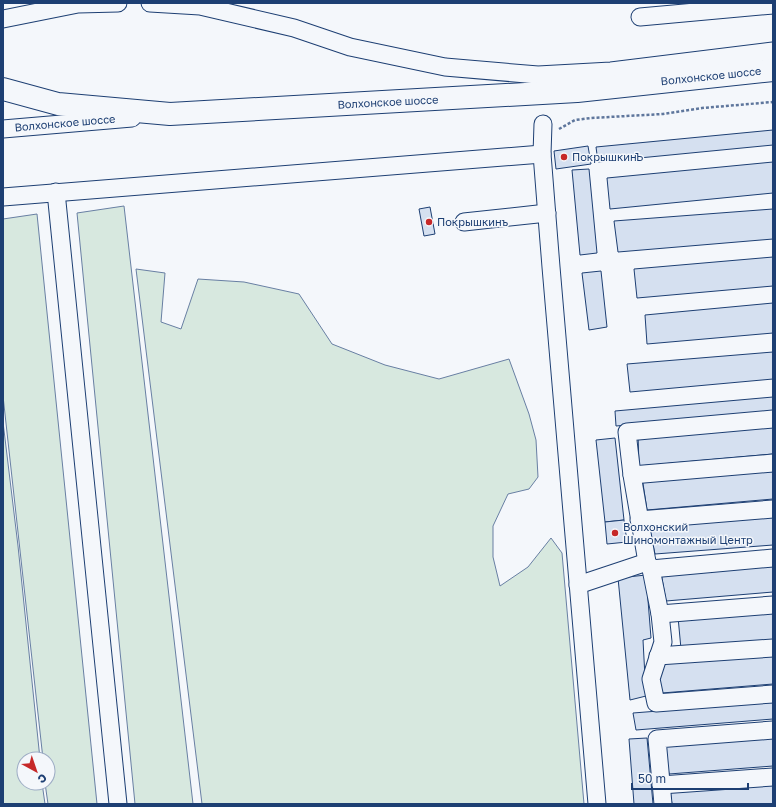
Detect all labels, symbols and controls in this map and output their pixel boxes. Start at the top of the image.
street label: Волхонское шоссе [660,64,762,87]
street label: Волхонское шоссе [337,92,439,111]
street label: Волхонское шоссе [14,112,116,133]
place label: ПокрышкинЪ [572,150,643,163]
marker: ПокрышкинЪ [559,152,569,162]
place label: Покрышкинъ [437,215,509,228]
marker: Покрышкинъ [424,217,434,227]
place label: Волхонский Шиномонтажный Центр [623,520,753,546]
marker: Волхонский Шиномонтажный Центр [610,528,620,538]
north arrow [16,751,56,791]
scale bar [632,765,748,791]
text: 50 m [638,771,666,786]
text: С [35,772,50,787]

